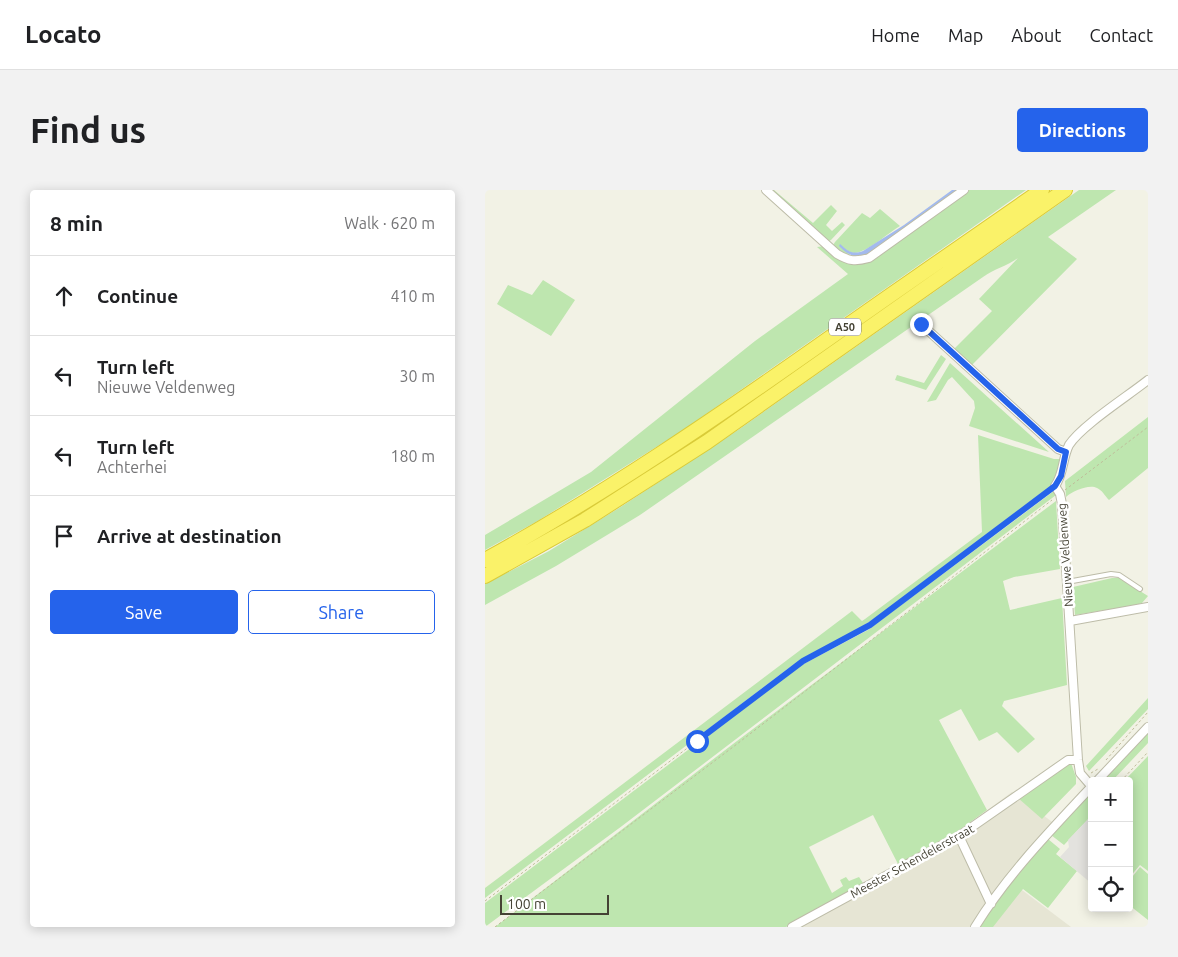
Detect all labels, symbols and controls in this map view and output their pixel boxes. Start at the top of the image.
text: Locato [25,21,101,48]
text: Home [871,25,920,45]
text: Map [948,25,983,45]
text: About [1011,25,1061,45]
text: Contact [1089,25,1153,45]
button: Directions [1017,108,1148,152]
text: Find us [30,110,146,150]
text: 8 min [50,211,103,235]
text: Walk · 620 m [344,214,435,232]
icon: ahead [50,282,78,310]
text: Continue [97,285,178,307]
text: 410 m [390,287,435,305]
route end [910,313,933,336]
road number: A50 [829,318,861,336]
text: Turn left [97,356,175,378]
icon: left [50,362,78,390]
text: 30 m [399,367,435,385]
text: Nieuwe Veldenweg [97,378,236,396]
text: Turn left [97,436,175,458]
icon: left [50,442,78,470]
text: 180 m [390,447,435,465]
text: Achterhei [97,458,167,476]
street label: Nieuwe Veldenweg [1055,503,1075,607]
icon: arrive [50,522,78,550]
text: Arrive at destination [97,525,282,547]
button: Save [50,590,238,634]
button: Share [248,590,435,634]
route start [686,730,709,753]
map controls [1088,777,1133,912]
button: + [1088,777,1133,822]
street label: Meester Schendelerstraat [848,821,976,900]
button: − [1088,822,1133,867]
button: locate [1088,867,1133,912]
scale bar [500,892,609,915]
text: 100 m [507,896,546,912]

